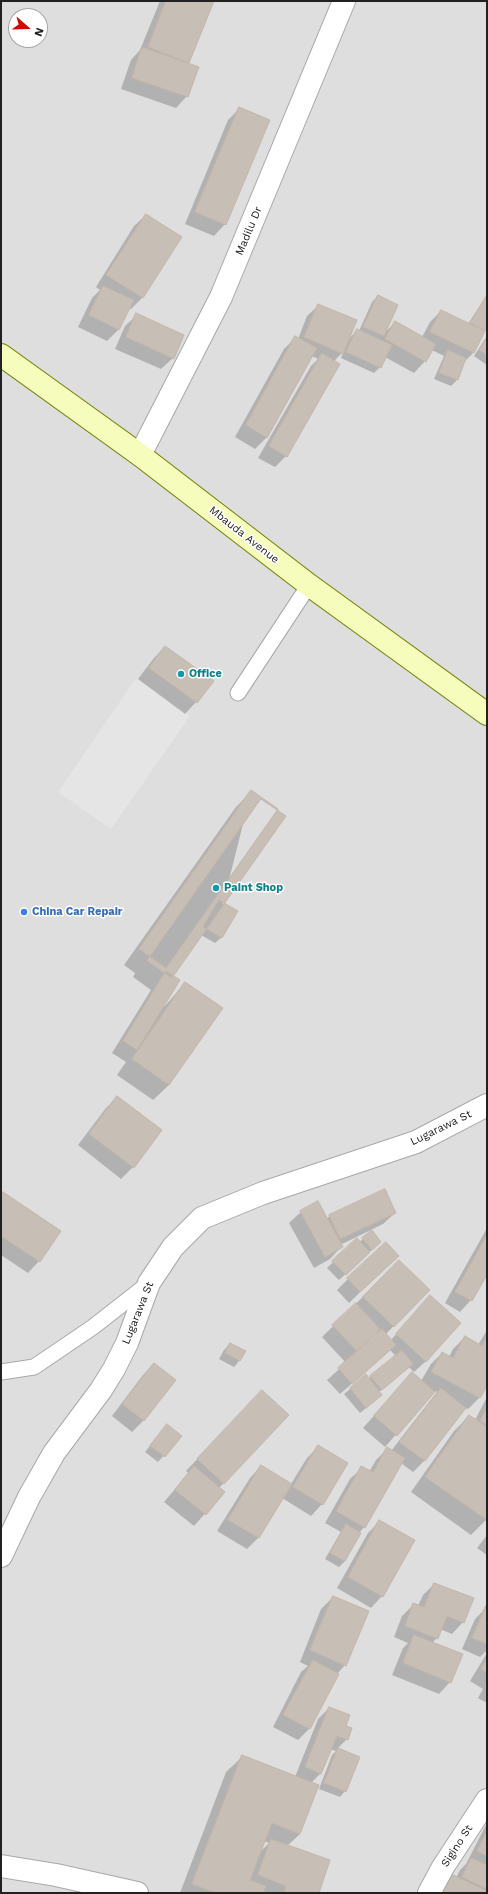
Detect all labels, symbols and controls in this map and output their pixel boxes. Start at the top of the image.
north arrow [8,8,48,48]
text: N [31,26,46,38]
street label: Madilu Dr [233,205,265,257]
street label: Mbauda Avenue [206,504,282,566]
place label: Office [189,667,222,681]
marker: Office [176,669,186,679]
place label: Paint Shop [224,881,283,895]
marker: Paint Shop [211,883,221,893]
place label: China Car Repair [32,905,123,919]
marker: China Car Repair [19,907,29,917]
street label: Lugarawa St [408,1107,474,1149]
street label: Lugarawa St [119,1280,157,1346]
street label: Sigino St [439,1822,475,1870]

